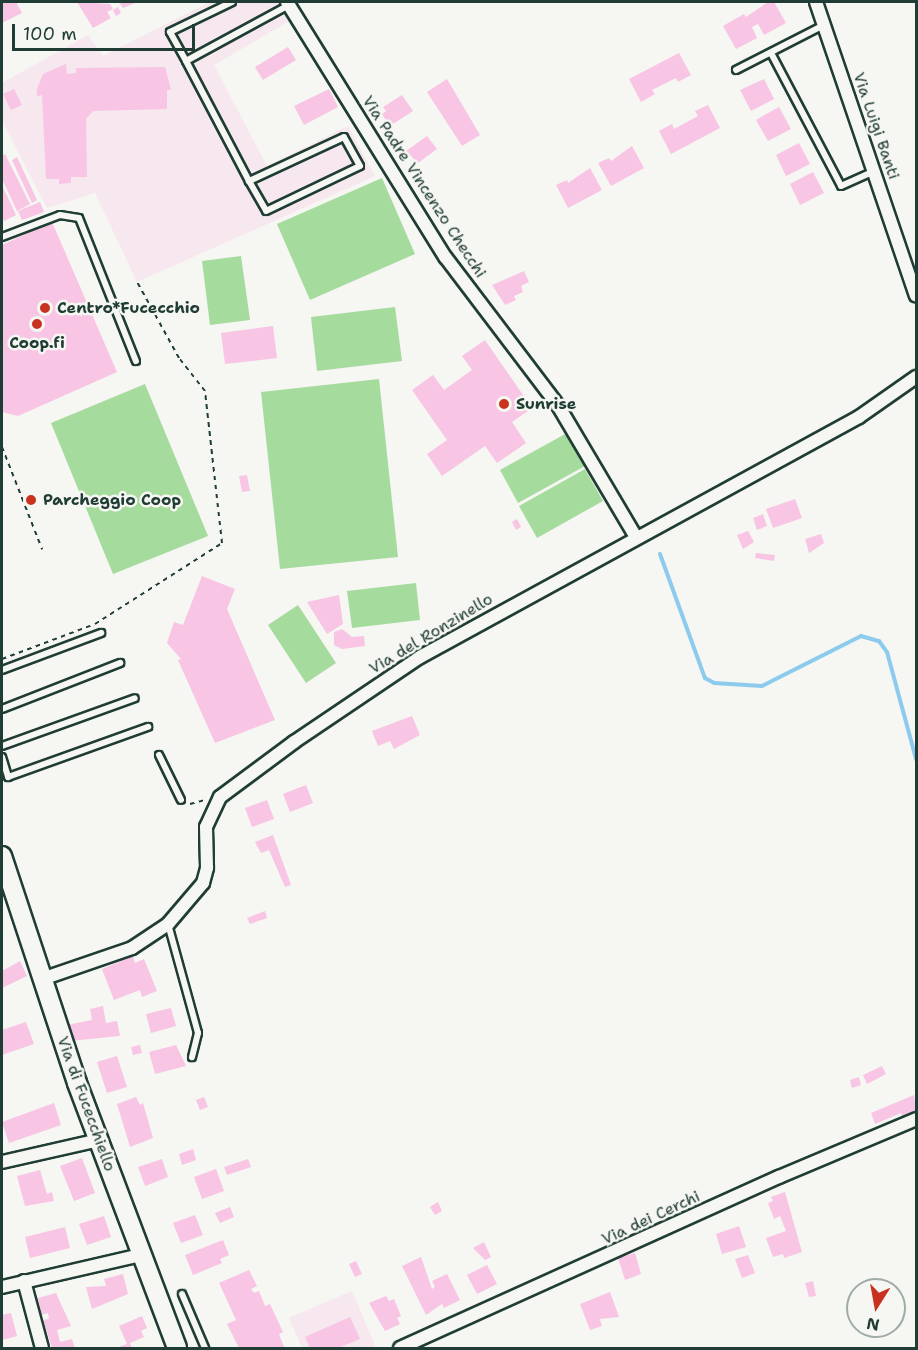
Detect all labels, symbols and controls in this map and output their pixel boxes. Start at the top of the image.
scale bar [15,12,198,50]
text: 100 m [23,22,77,46]
street label: Via Luigi Banti [849,70,903,182]
street label: Via Padre Vincenzo Checchi [358,92,490,282]
place label: Centro*Fucecchio [57,298,200,318]
marker: Centro*Fucecchio [38,301,52,315]
marker: Coop.fi [30,317,44,331]
place label: Coop.fi [9,333,65,353]
place label: Sunrise [516,394,576,414]
marker: Sunrise [497,397,511,411]
place label: Parcheggio Coop [43,490,181,510]
marker: Parcheggio Coop [24,493,38,507]
street label: Via del Ronzinello [366,590,496,678]
street label: Via di Fucecchiello [53,1034,119,1174]
street label: Via dei Cerchi [599,1187,703,1249]
north arrow [846,1278,906,1338]
text: N [865,1313,881,1336]

